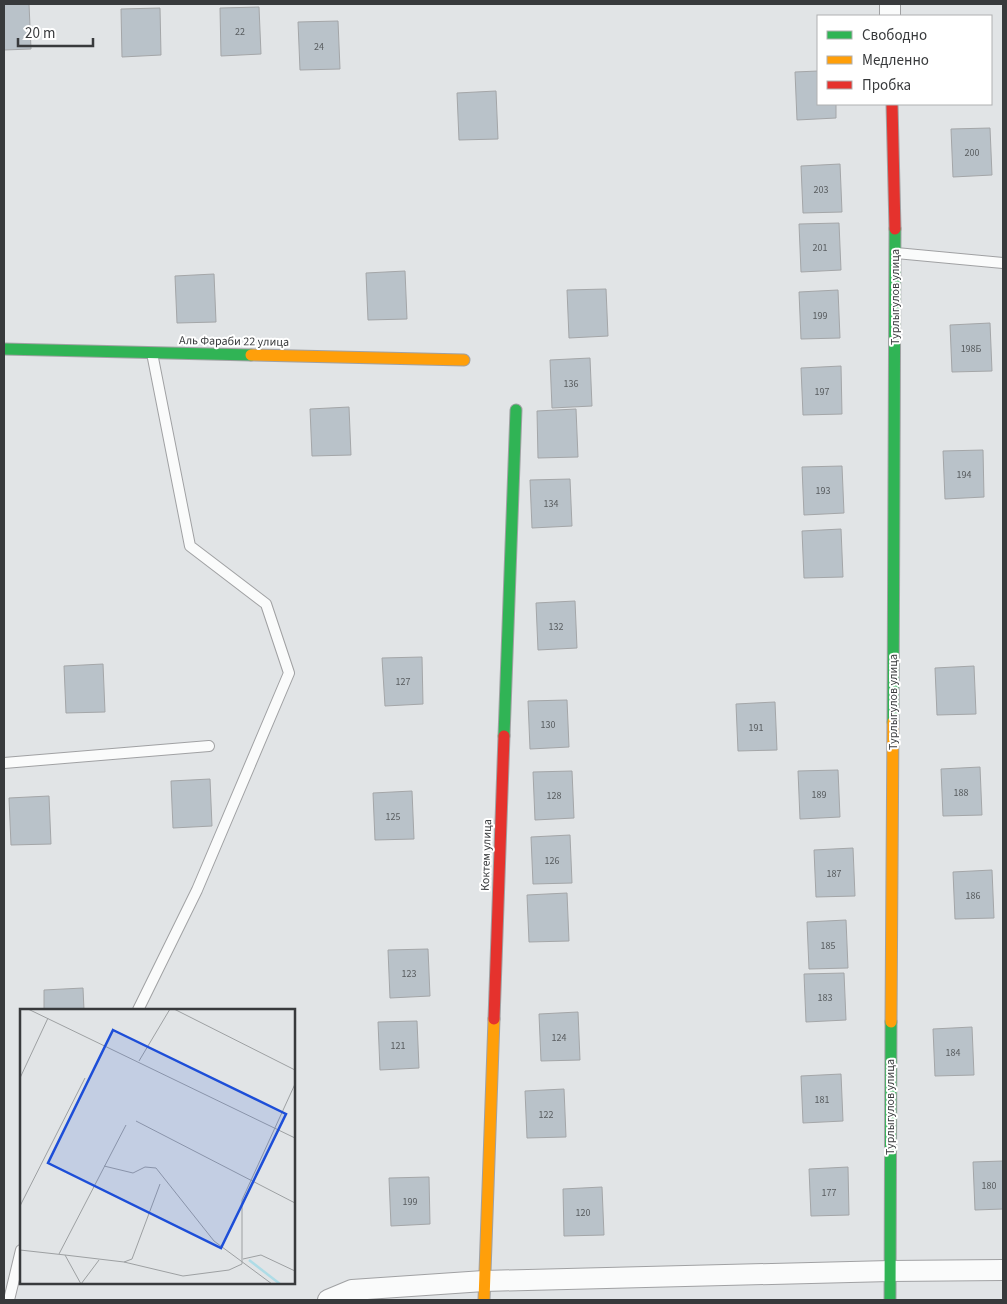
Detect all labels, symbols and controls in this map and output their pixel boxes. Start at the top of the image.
scale bar [18,15,92,47]
legend [817,15,992,105]
text: 20 m [25,23,55,44]
house number: 22 [235,25,245,39]
text: Свободно [862,25,927,46]
house number: 24 [314,40,324,54]
text: Медленно [862,50,929,71]
text: Пробка [862,75,911,96]
house number: 200 [965,146,979,160]
house number: 203 [814,183,828,197]
house number: 201 [813,241,827,255]
street label: Турлыгулов улица [887,249,904,345]
house number: 199 [813,309,827,323]
street label: Аль Фараби 22 улица [179,332,289,351]
house number: 198Б [961,342,982,356]
house number: 136 [564,377,578,391]
house number: 197 [815,385,829,399]
house number: 194 [957,468,971,482]
house number: 193 [816,484,830,498]
house number: 134 [544,497,558,511]
house number: 132 [549,620,563,634]
street label: Турлыгулов улица [885,654,902,750]
house number: 127 [396,675,410,689]
house number: 130 [541,718,555,732]
house number: 191 [749,721,763,735]
house number: 188 [954,786,968,800]
house number: 189 [812,788,826,802]
house number: 128 [547,789,561,803]
house number: 125 [386,810,400,824]
street label: Коктем улица [477,819,496,891]
house number: 126 [545,854,559,868]
house number: 187 [827,867,841,881]
house number: 186 [966,889,980,903]
house number: 185 [821,939,835,953]
house number: 123 [402,967,416,981]
house number: 183 [818,991,832,1005]
inset map [20,1009,295,1284]
house number: 124 [552,1031,566,1045]
house number: 121 [391,1039,405,1053]
house number: 184 [946,1046,960,1060]
street label: Турлыгулов улица [882,1059,899,1155]
house number: 181 [815,1093,829,1107]
house number: 122 [539,1108,553,1122]
house number: 180 [982,1179,996,1193]
house number: 177 [822,1186,836,1200]
house number: 199 [403,1195,417,1209]
house number: 120 [576,1206,590,1220]

